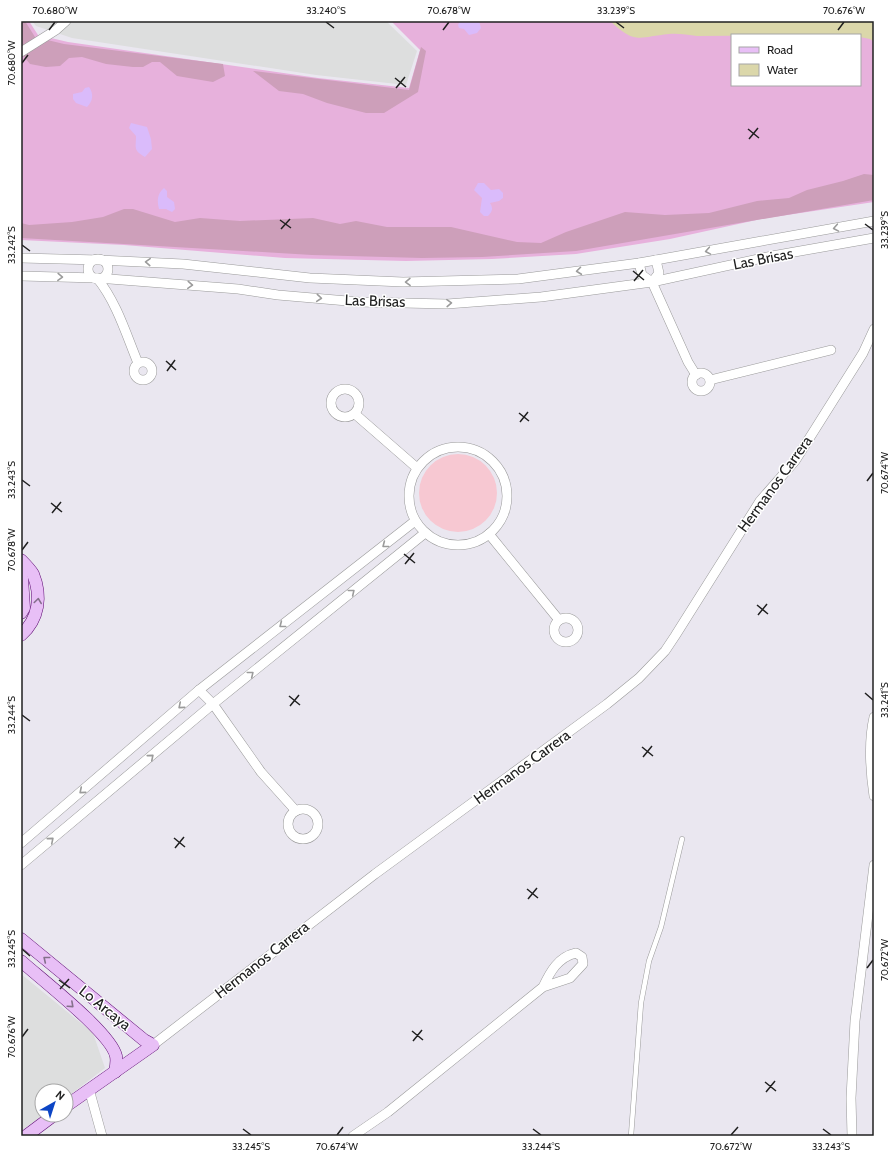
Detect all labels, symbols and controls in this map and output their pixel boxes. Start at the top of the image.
text: 70.680°W [33,4,78,17]
text: 33.240°S [306,4,346,17]
text: 70.678°W [428,4,471,17]
text: 33.239°S [597,4,635,17]
text: 70.676°W [823,4,866,17]
legend [731,34,861,86]
text: 70.680°W [5,40,18,85]
text: Road [767,42,793,57]
text: Water [767,62,798,77]
text: 33.239°S [878,211,891,249]
one-way arrow [833,223,839,231]
text: 33.242°S [5,226,18,264]
street label: Las Brisas [731,244,795,274]
one-way arrow [705,246,711,254]
one-way arrow [145,258,151,267]
one-way arrow [576,266,582,275]
one-way arrow [57,273,63,282]
one-way arrow [405,277,411,286]
one-way arrow [187,281,193,290]
street label: Las Brisas [344,291,406,311]
one-way arrow [316,294,322,303]
one-way arrow [446,299,452,307]
street label: Hermanos Carrera [734,432,816,536]
text: 70.674°W [878,451,891,494]
text: 33.243°S [5,461,18,499]
text: 70.678°W [5,528,18,571]
one-way arrow [382,540,389,547]
one-way arrow [347,590,355,597]
one-way arrow [33,598,42,604]
one-way arrow [280,621,287,628]
one-way arrow [246,672,254,679]
text: 33.241°S [878,682,891,718]
text: 33.244°S [5,696,18,734]
one-way arrow [178,702,185,709]
street label: Hermanos Carrera [470,726,574,808]
one-way arrow [146,754,153,761]
one-way arrow [79,786,86,793]
one-way arrow [46,837,54,844]
street label: Hermanos Carrera [211,917,313,1002]
text: 33.245°S [5,930,18,968]
text: 70.672°W [878,938,891,981]
one-way arrow [43,957,50,964]
street label: Lo Arcaya [76,982,135,1035]
one-way arrow [67,1001,74,1008]
text: 70.676°W [5,1015,18,1058]
north arrow [34,1083,74,1123]
text: N [53,1087,68,1103]
text: 33.245°S [232,1140,270,1153]
text: 70.674°W [316,1140,359,1153]
text: 33.244°S [522,1140,560,1153]
text: 70.672°W [710,1140,753,1153]
text: 33.243°S [812,1140,850,1153]

